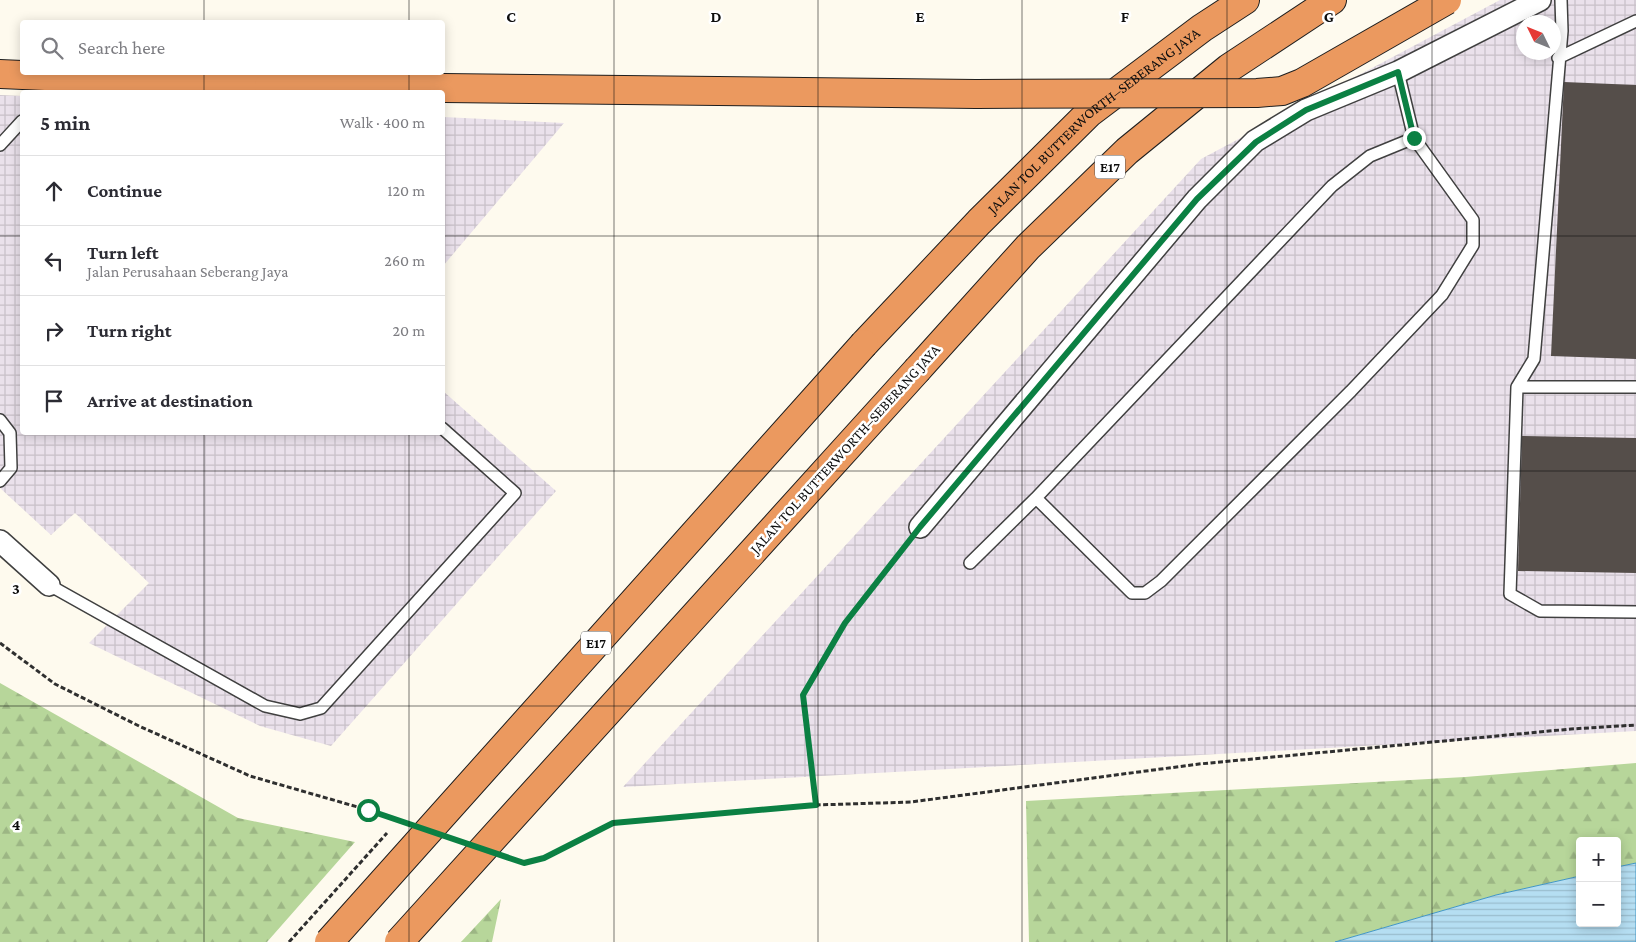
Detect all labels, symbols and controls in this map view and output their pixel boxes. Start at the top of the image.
text: C [506,8,516,25]
text: D [710,8,722,25]
text: E [915,8,925,25]
text: F [1121,8,1130,25]
text: G [1324,8,1334,25]
north arrow [1516,15,1561,60]
search box [20,20,445,75]
street label: JALAN TOL BUTTERWORTH–SEBERANG JAYA [983,24,1203,219]
icon: search [38,34,66,62]
text: Search here [78,37,165,58]
text: 5 min [40,111,90,135]
text: Walk · 400 m [340,114,425,131]
route end [1403,127,1426,150]
road number: E17 [1095,156,1125,178]
icon: ahead [40,177,68,205]
text: Continue [87,180,162,201]
text: 120 m [387,182,425,199]
text: Turn left [87,242,159,263]
icon: left [40,247,68,275]
text: 260 m [384,252,425,269]
text: Jalan Perusahaan Seberang Jaya [87,263,288,280]
icon: right [40,317,68,345]
text: Turn right [87,320,172,341]
text: 20 m [392,322,425,339]
street label: JALAN TOL BUTTERWORTH–SEBERANG JAYA [745,341,944,559]
icon: arrive [40,387,68,415]
text: Arrive at destination [87,390,253,411]
text: 3 [12,580,20,597]
road number: E17 [581,632,611,654]
route start [357,799,380,822]
text: 4 [12,816,21,833]
map controls [1576,837,1621,927]
button: + [1576,837,1621,882]
button: − [1576,882,1621,927]

